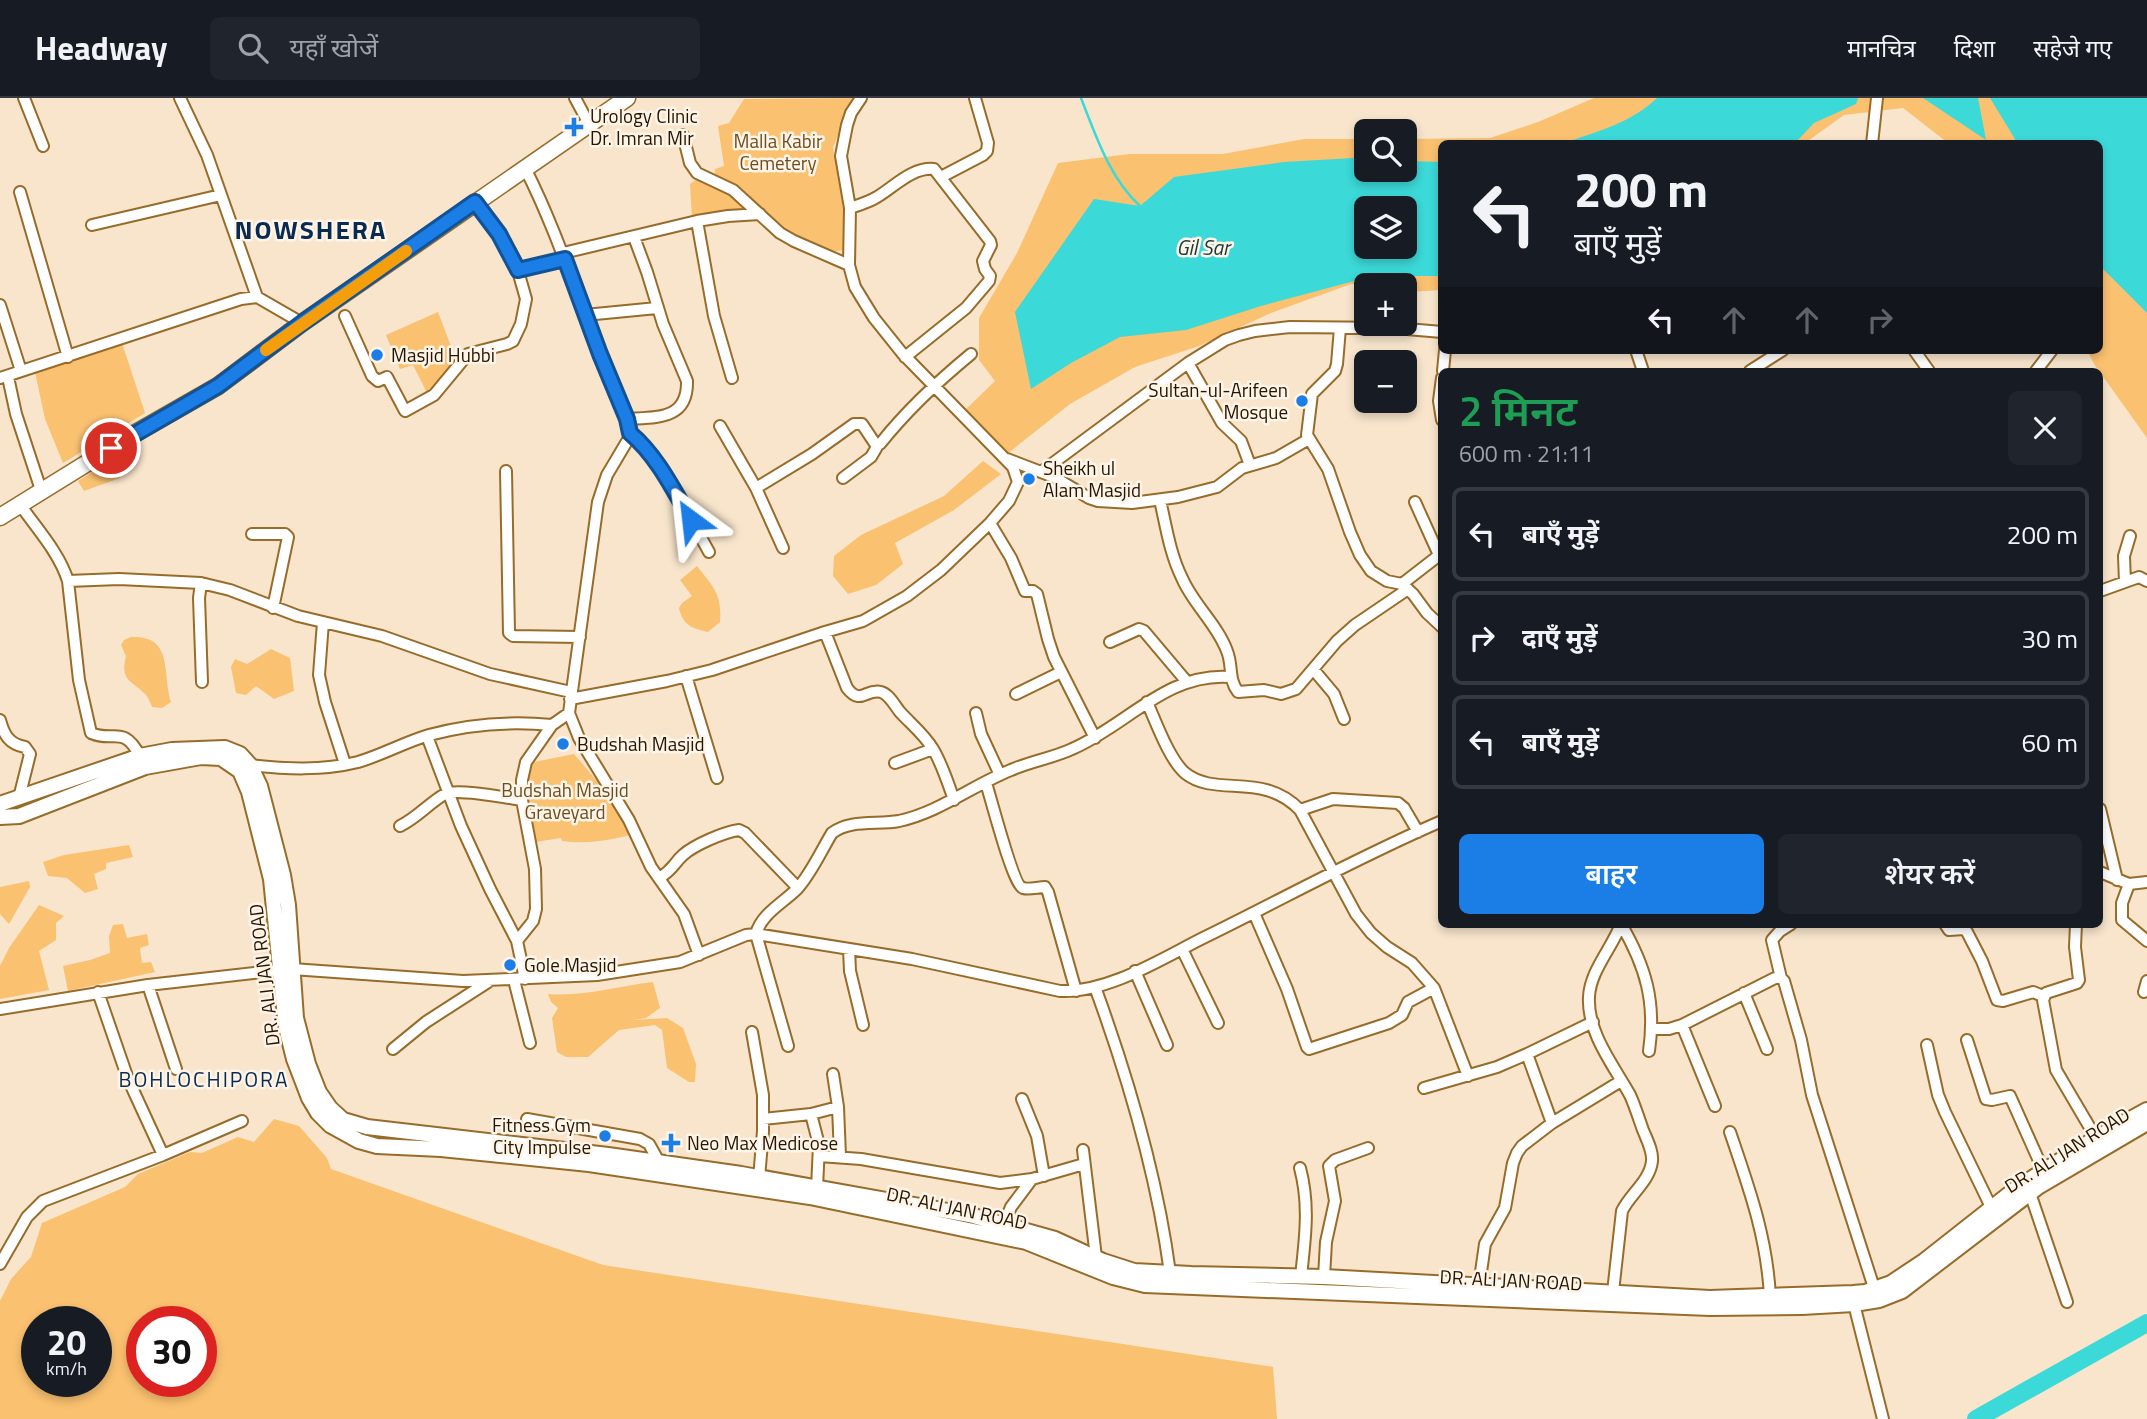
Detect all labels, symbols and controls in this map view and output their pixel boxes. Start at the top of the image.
search box [210,17,700,80]
text: Headway [35,23,168,73]
text: यहाँ खोजें [290,28,378,67]
icon: search [234,29,272,67]
text: मानचित्र [1847,30,1916,66]
text: दिशा [1954,30,1995,66]
text: सहेजे गए [2033,30,2112,66]
place label: Urology Clinic Dr. Imran Mir [590,101,698,152]
marker: Urology Clinic Dr. Imran Mir [564,117,584,137]
map controls [1354,119,1417,413]
button: search [1354,119,1417,182]
park label: Malla Kabir Cemetery [733,126,823,177]
text: 200 m [1574,151,1708,226]
icon: left [1459,168,1550,259]
button: layers [1354,196,1417,259]
district label: NOWSHERA [235,210,387,249]
text: बाएँ मुड़ें [1574,219,1662,267]
water label: Gil Sar [1176,231,1232,263]
button: + [1354,273,1417,336]
icon: left [1642,301,1680,339]
icon: ahead [1715,301,1753,339]
icon: ahead [1788,301,1826,339]
icon: right [1861,301,1899,339]
place label: Masjid Hubbi [391,340,495,369]
marker: Masjid Hubbi [369,347,385,363]
button: − [1354,350,1417,413]
place label: Sultan-ul-Arifeen Mosque [1148,375,1288,426]
text: 2 मिनट [1459,378,1577,442]
button: close [2008,391,2082,465]
marker: Sultan-ul-Arifeen Mosque [1294,393,1310,409]
pin [81,418,141,478]
icon: arrive [92,429,130,467]
text: 600 m · 21:11 [1459,436,1594,471]
place label: Sheikh ul Alam Masjid [1043,453,1141,504]
marker: Sheikh ul Alam Masjid [1021,471,1037,487]
position arrow [654,483,728,557]
text: बाएँ मुड़ें [1522,514,1599,553]
icon: left [1463,515,1501,553]
text: 200 m [2007,515,2078,554]
text: दाएँ मुड़ें [1522,618,1598,657]
icon: right [1463,619,1501,657]
text: 30 m [2021,619,2078,658]
text: बाएँ मुड़ें [1522,722,1599,761]
icon: left [1463,723,1501,761]
text: 60 m [2021,723,2078,762]
place label: Budshah Masjid [577,729,704,758]
marker: Budshah Masjid [555,736,571,752]
park label: Budshah Masjid Graveyard [501,775,629,826]
button: बाहर [1459,834,1764,914]
button: शेयर करें [1778,834,2082,914]
street label: DR. ALI JAN ROAD [240,902,287,1048]
place label: Gole Masjid [524,950,617,979]
marker: Gole Masjid [502,957,518,973]
district label: BOHLOCHIPORA [119,1063,289,1095]
street label: DR. ALI JAN ROAD [1998,1099,2135,1200]
place label: Fitness Gym City Impulse [492,1110,591,1161]
marker: Fitness Gym City Impulse [597,1128,613,1144]
place label: Neo Max Medicose [687,1128,838,1157]
marker: Neo Max Medicose [661,1133,681,1153]
street label: DR. ALI JAN ROAD [884,1178,1030,1237]
street label: DR. ALI JAN ROAD [1439,1261,1583,1298]
speed limit sign: 30 [126,1306,217,1397]
text: 20 [47,1315,86,1369]
text: km/h [46,1355,87,1382]

